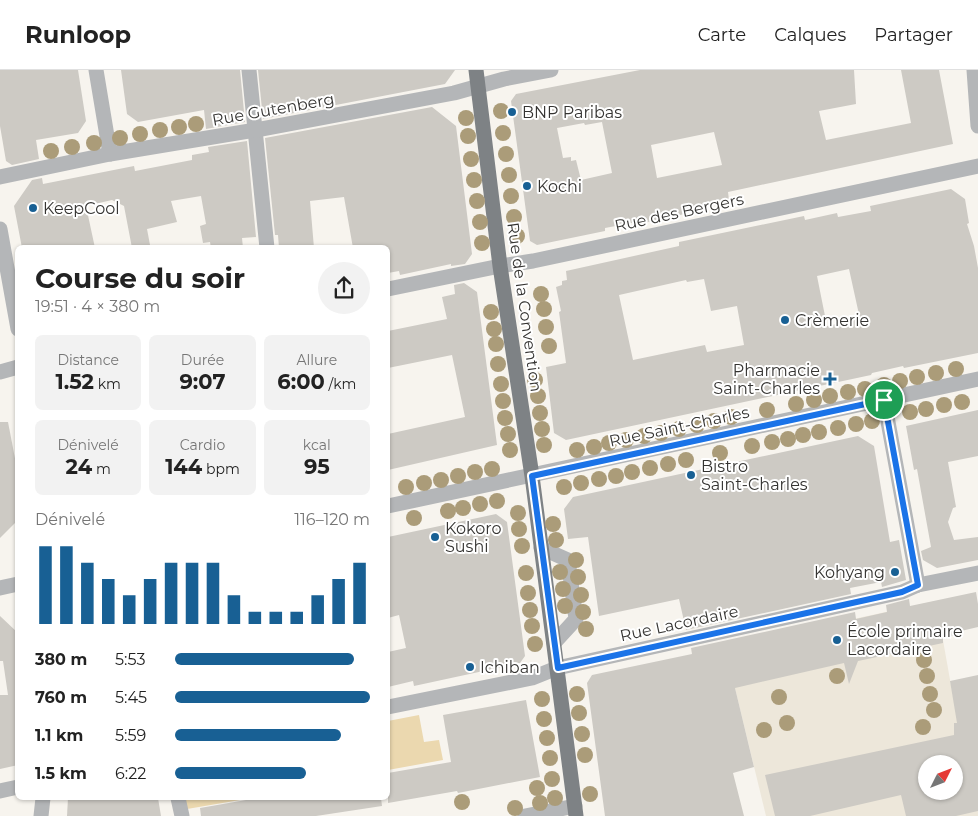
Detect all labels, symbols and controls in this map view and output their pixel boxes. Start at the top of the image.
text: Runloop [25,20,131,49]
text: Carte [698,24,746,46]
text: Calques [774,24,846,46]
text: Partager [874,24,953,46]
street label: Rue Gutenberg [211,89,336,130]
place label: BNP Paribas [522,103,622,122]
marker: BNP Paribas [506,106,518,118]
place label: Kochi [537,177,582,196]
marker: Kochi [521,180,533,192]
street label: Rue des Bergers [613,189,746,235]
place label: KeepCool [43,199,120,218]
marker: KeepCool [27,202,39,214]
street label: Rue de la Convention [503,221,546,393]
text: Course du soir [35,261,245,295]
button: share [318,262,370,314]
text: 19:51 · 4 × 380 m [35,297,160,316]
place label: Crèmerie [795,311,869,330]
marker: Crèmerie [779,314,791,326]
text: Distance [57,351,119,369]
text: Durée [181,351,224,369]
text: Allure [296,351,337,369]
place label: Pharmacie Saint-Charles [713,361,820,398]
text: 1.52 [56,369,94,394]
text: 9:07 [179,369,226,394]
text: 6:00 [277,369,325,394]
marker: Pharmacie Saint-Charles [824,373,836,385]
text: km [94,375,121,393]
text: /km [325,375,356,393]
pin [863,379,905,421]
icon: arrive [870,386,898,414]
street label: Rue Saint-Charles [607,402,751,451]
text: Dénivelé [58,436,119,454]
text: Cardio [180,436,225,454]
text: kcal [303,436,331,454]
text: 24 [66,454,92,479]
text: 144 [165,454,202,479]
text: 95 [304,454,330,479]
place label: Bistro Saint-Charles [701,457,808,494]
text: m [92,460,111,478]
text: bpm [202,460,240,478]
marker: Bistro Saint-Charles [685,469,697,481]
text: Dénivelé [35,510,105,529]
text: 116–120 m [294,510,370,529]
place label: Kokoro Sushi [445,519,502,556]
marker: Kokoro Sushi [429,531,441,543]
place label: Kohyang [814,563,885,582]
marker: Kohyang [889,566,901,578]
street label: Rue Lacordaire [618,602,740,645]
place label: École primaire Lacordaire [847,622,963,659]
marker: École primaire Lacordaire [831,634,843,646]
text: 380 m [35,650,87,669]
text: 5:53 [115,650,145,669]
place label: Ichiban [480,658,540,677]
marker: Ichiban [464,661,476,673]
text: 760 m [35,688,87,707]
text: 5:45 [115,688,147,707]
text: 1.1 km [35,726,83,745]
text: 5:59 [115,726,146,745]
north arrow [918,755,962,800]
map controls [918,755,963,800]
text: 1.5 km [35,764,87,783]
text: 6:22 [115,764,146,783]

